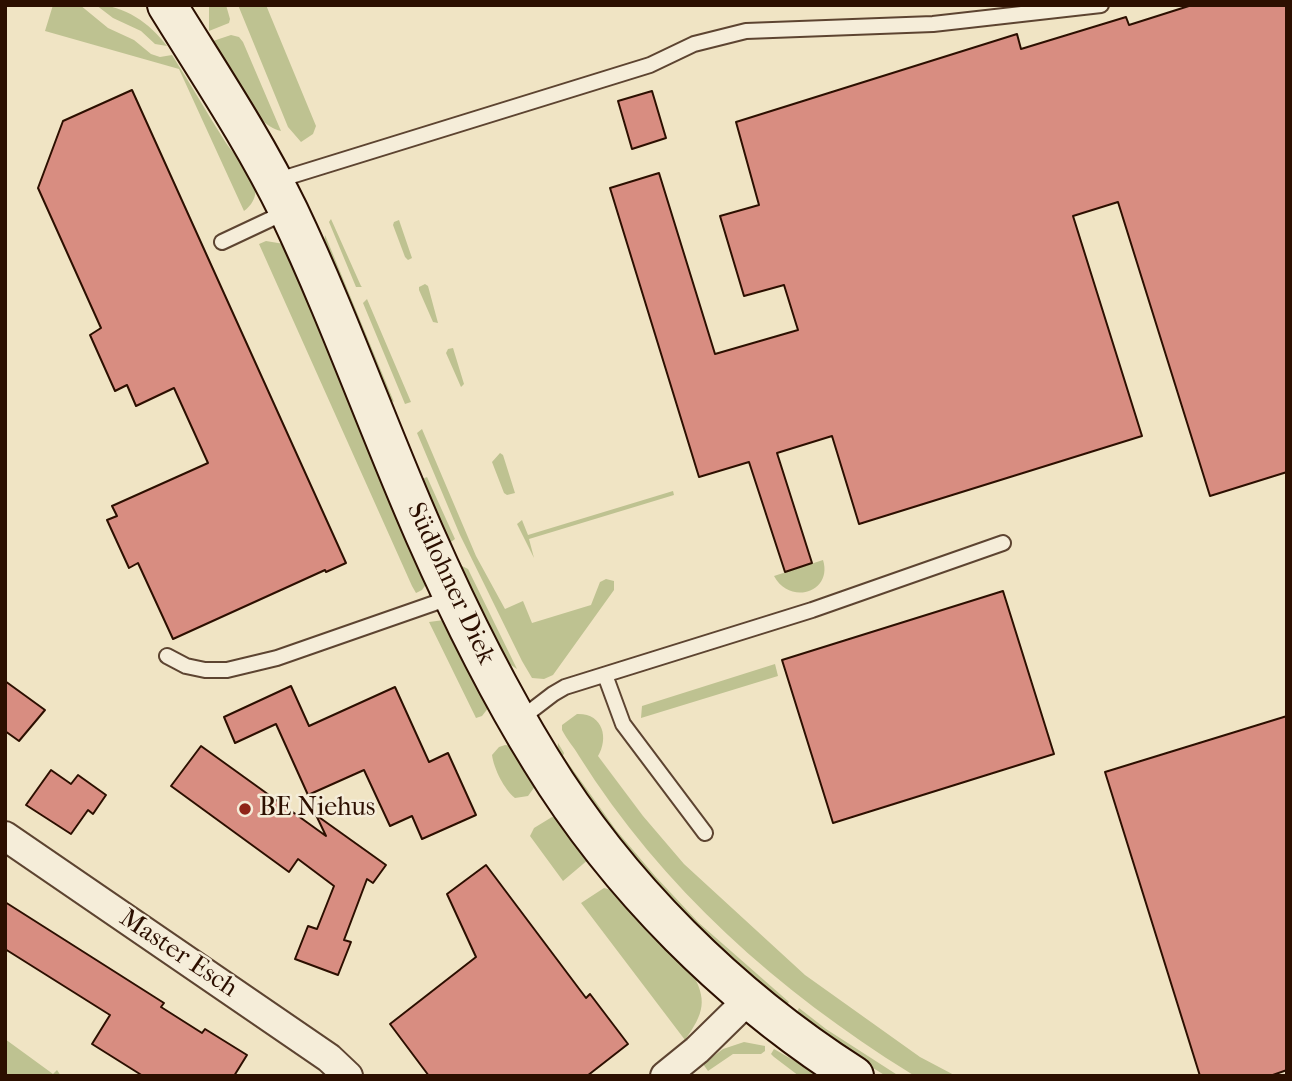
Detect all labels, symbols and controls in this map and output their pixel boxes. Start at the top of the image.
street label: Südlohner Diek [399,498,501,670]
place label: BE Niehus [259,793,375,825]
marker: BE Niehus [237,801,253,817]
street label: Master Esch [113,903,243,1005]

